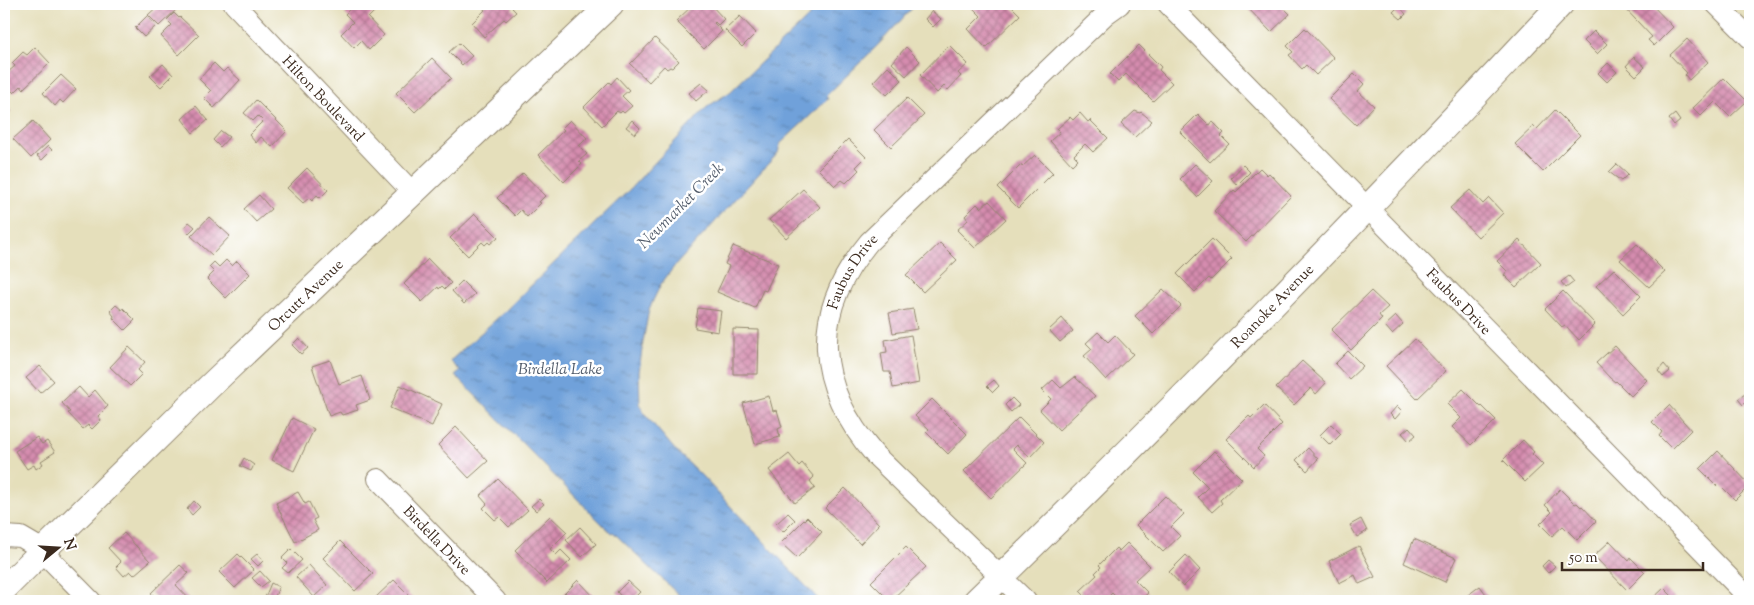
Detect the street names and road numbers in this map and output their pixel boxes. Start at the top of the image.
street label: Hilton Boulevard [276,52,369,147]
street label: Faubus Drive [823,230,883,312]
street label: Orcutt Avenue [264,255,349,337]
street label: Roanoke Avenue [1227,260,1319,354]
street label: Faubus Drive [1420,265,1495,340]
street label: Birdella Drive [397,502,475,580]

